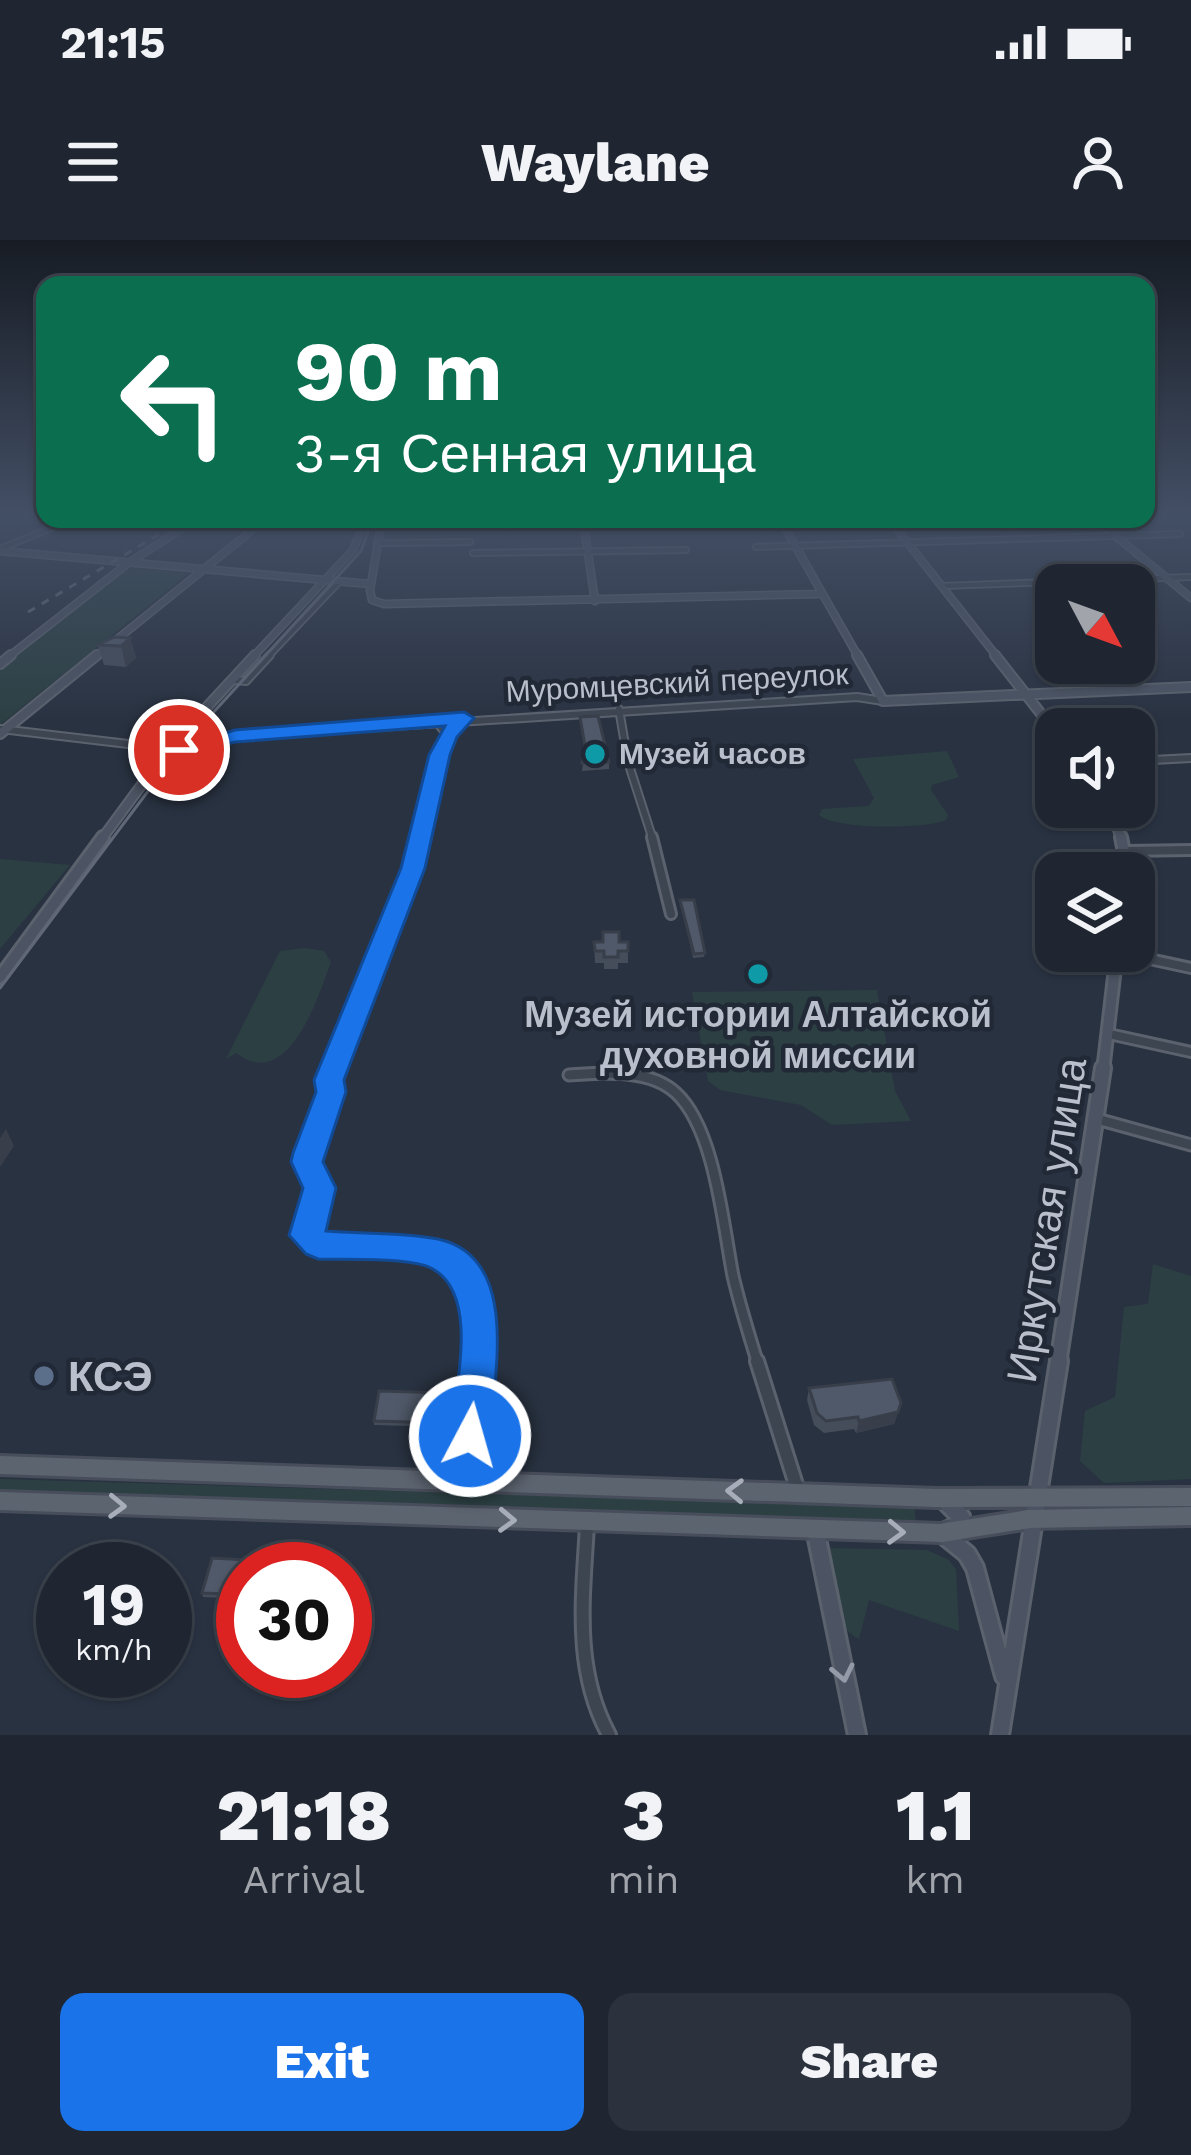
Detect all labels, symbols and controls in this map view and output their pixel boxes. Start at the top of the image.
text: 21:15 [60,16,165,69]
icon: menu [60,129,126,195]
icon: person [1065,129,1131,195]
text: Waylane [481,131,710,194]
text: 90 m [294,322,503,420]
icon: left [96,324,252,480]
text: 3-я Сенная улица [294,422,755,485]
north arrow [1035,564,1155,684]
map controls [1035,564,1155,972]
street label: Муромцевский переулок [505,656,850,709]
pin [128,699,230,801]
button: sound [1035,708,1155,828]
icon: arrive [146,717,212,783]
place label: Музей часов [619,736,806,771]
marker: Музей часов [582,741,608,767]
button: layers [1035,852,1155,972]
marker: Музей истории Алтайской духовной миссии [745,961,771,987]
place label: Музей истории Алтайской духовной миссии [524,994,992,1077]
street label: Иркутская улица [997,1053,1096,1386]
place label: КСЭ [68,1352,153,1401]
marker: КСЭ [31,1363,57,1389]
position arrow [407,1373,533,1499]
one-way arrow [725,1478,744,1504]
one-way arrow [108,1492,127,1518]
one-way arrow [498,1506,517,1532]
one-way arrow [887,1518,906,1544]
speed limit sign: 30 [216,1542,372,1698]
text: 19 [83,1569,145,1640]
text: km/h [75,1632,153,1667]
one-way arrow [830,1663,855,1683]
text: 21:18 [216,1773,391,1857]
text: 3 [622,1773,665,1857]
text: 1.1 [896,1773,975,1857]
text: Arrival [243,1857,365,1902]
text: min [608,1857,679,1902]
text: km [906,1857,965,1902]
button: Exit [60,1993,584,2131]
button: Share [608,1993,1131,2131]

